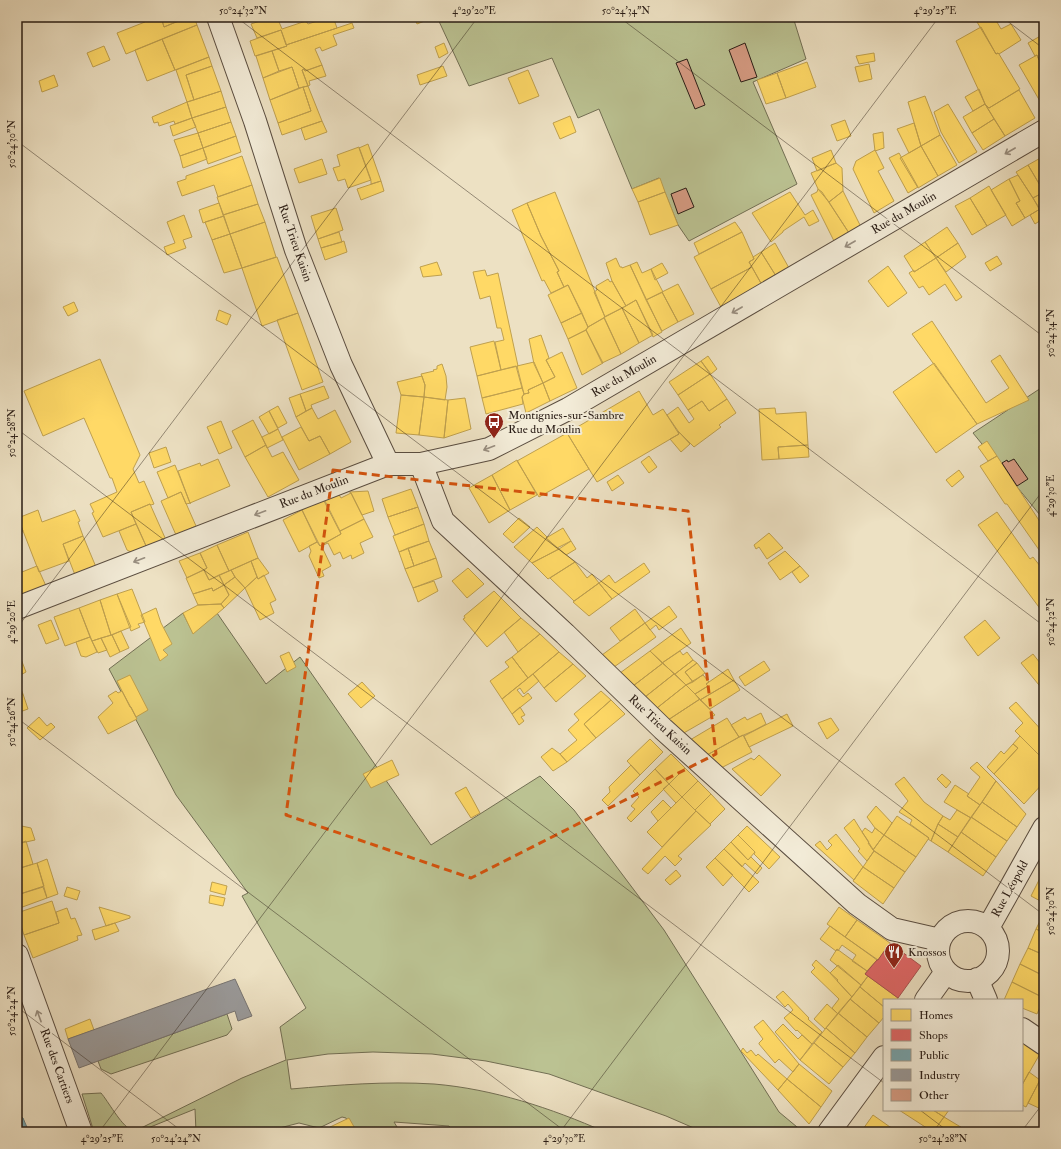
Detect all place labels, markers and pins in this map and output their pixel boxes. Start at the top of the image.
place label: Montignies-sur-Sambre Rue du Moulin [508,408,624,437]
bus stop icon: Montignies-sur-Sambre Rue du Moulin [483,411,505,439]
restaurant icon: Knossos [883,941,905,969]
place label: Knossos [908,945,946,960]

